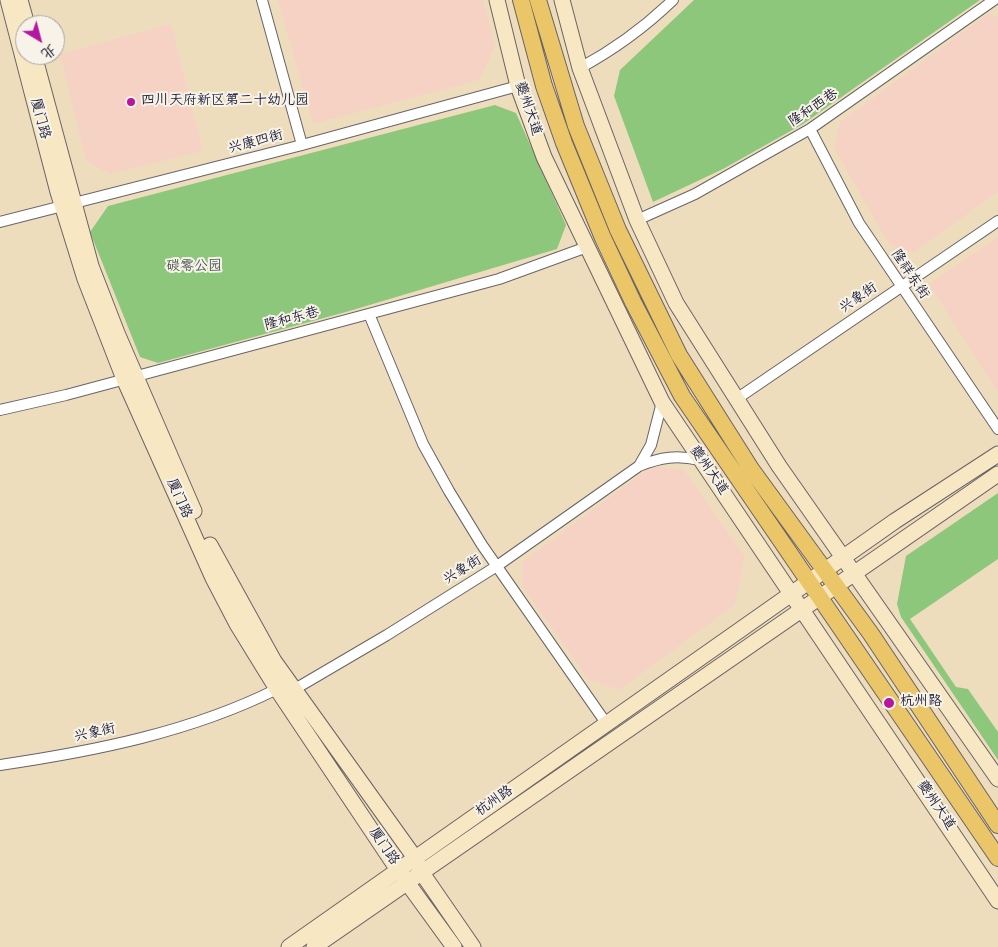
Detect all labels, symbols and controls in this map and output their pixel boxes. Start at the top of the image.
north arrow [15,15,65,65]
text: 北 [36,38,61,64]
street label: 夔州大道 [510,80,544,138]
street label: 隆和西巷 [786,86,842,132]
place label: 四川天府新区第二十幼儿园 [141,94,309,110]
marker: 四川天府新区第二十幼儿园 [125,96,137,108]
street label: 厦门路 [25,97,53,141]
street label: 兴康四街 [227,128,285,158]
street label: 隆祥东街 [886,247,932,303]
park label: 碳零公园 [166,260,222,276]
street label: 兴象街 [837,280,881,318]
street label: 隆和东巷 [263,305,321,335]
street label: 夔州大道 [685,443,731,499]
street label: 厦门路 [162,476,194,522]
street label: 兴象街 [441,553,485,589]
place label: 杭州路 [900,695,942,711]
marker: 杭州路 [882,696,896,710]
street label: 兴象街 [73,721,117,747]
street label: 夔州大道 [912,778,958,834]
street label: 杭州路 [473,783,517,821]
street label: 厦门路 [364,825,402,869]

